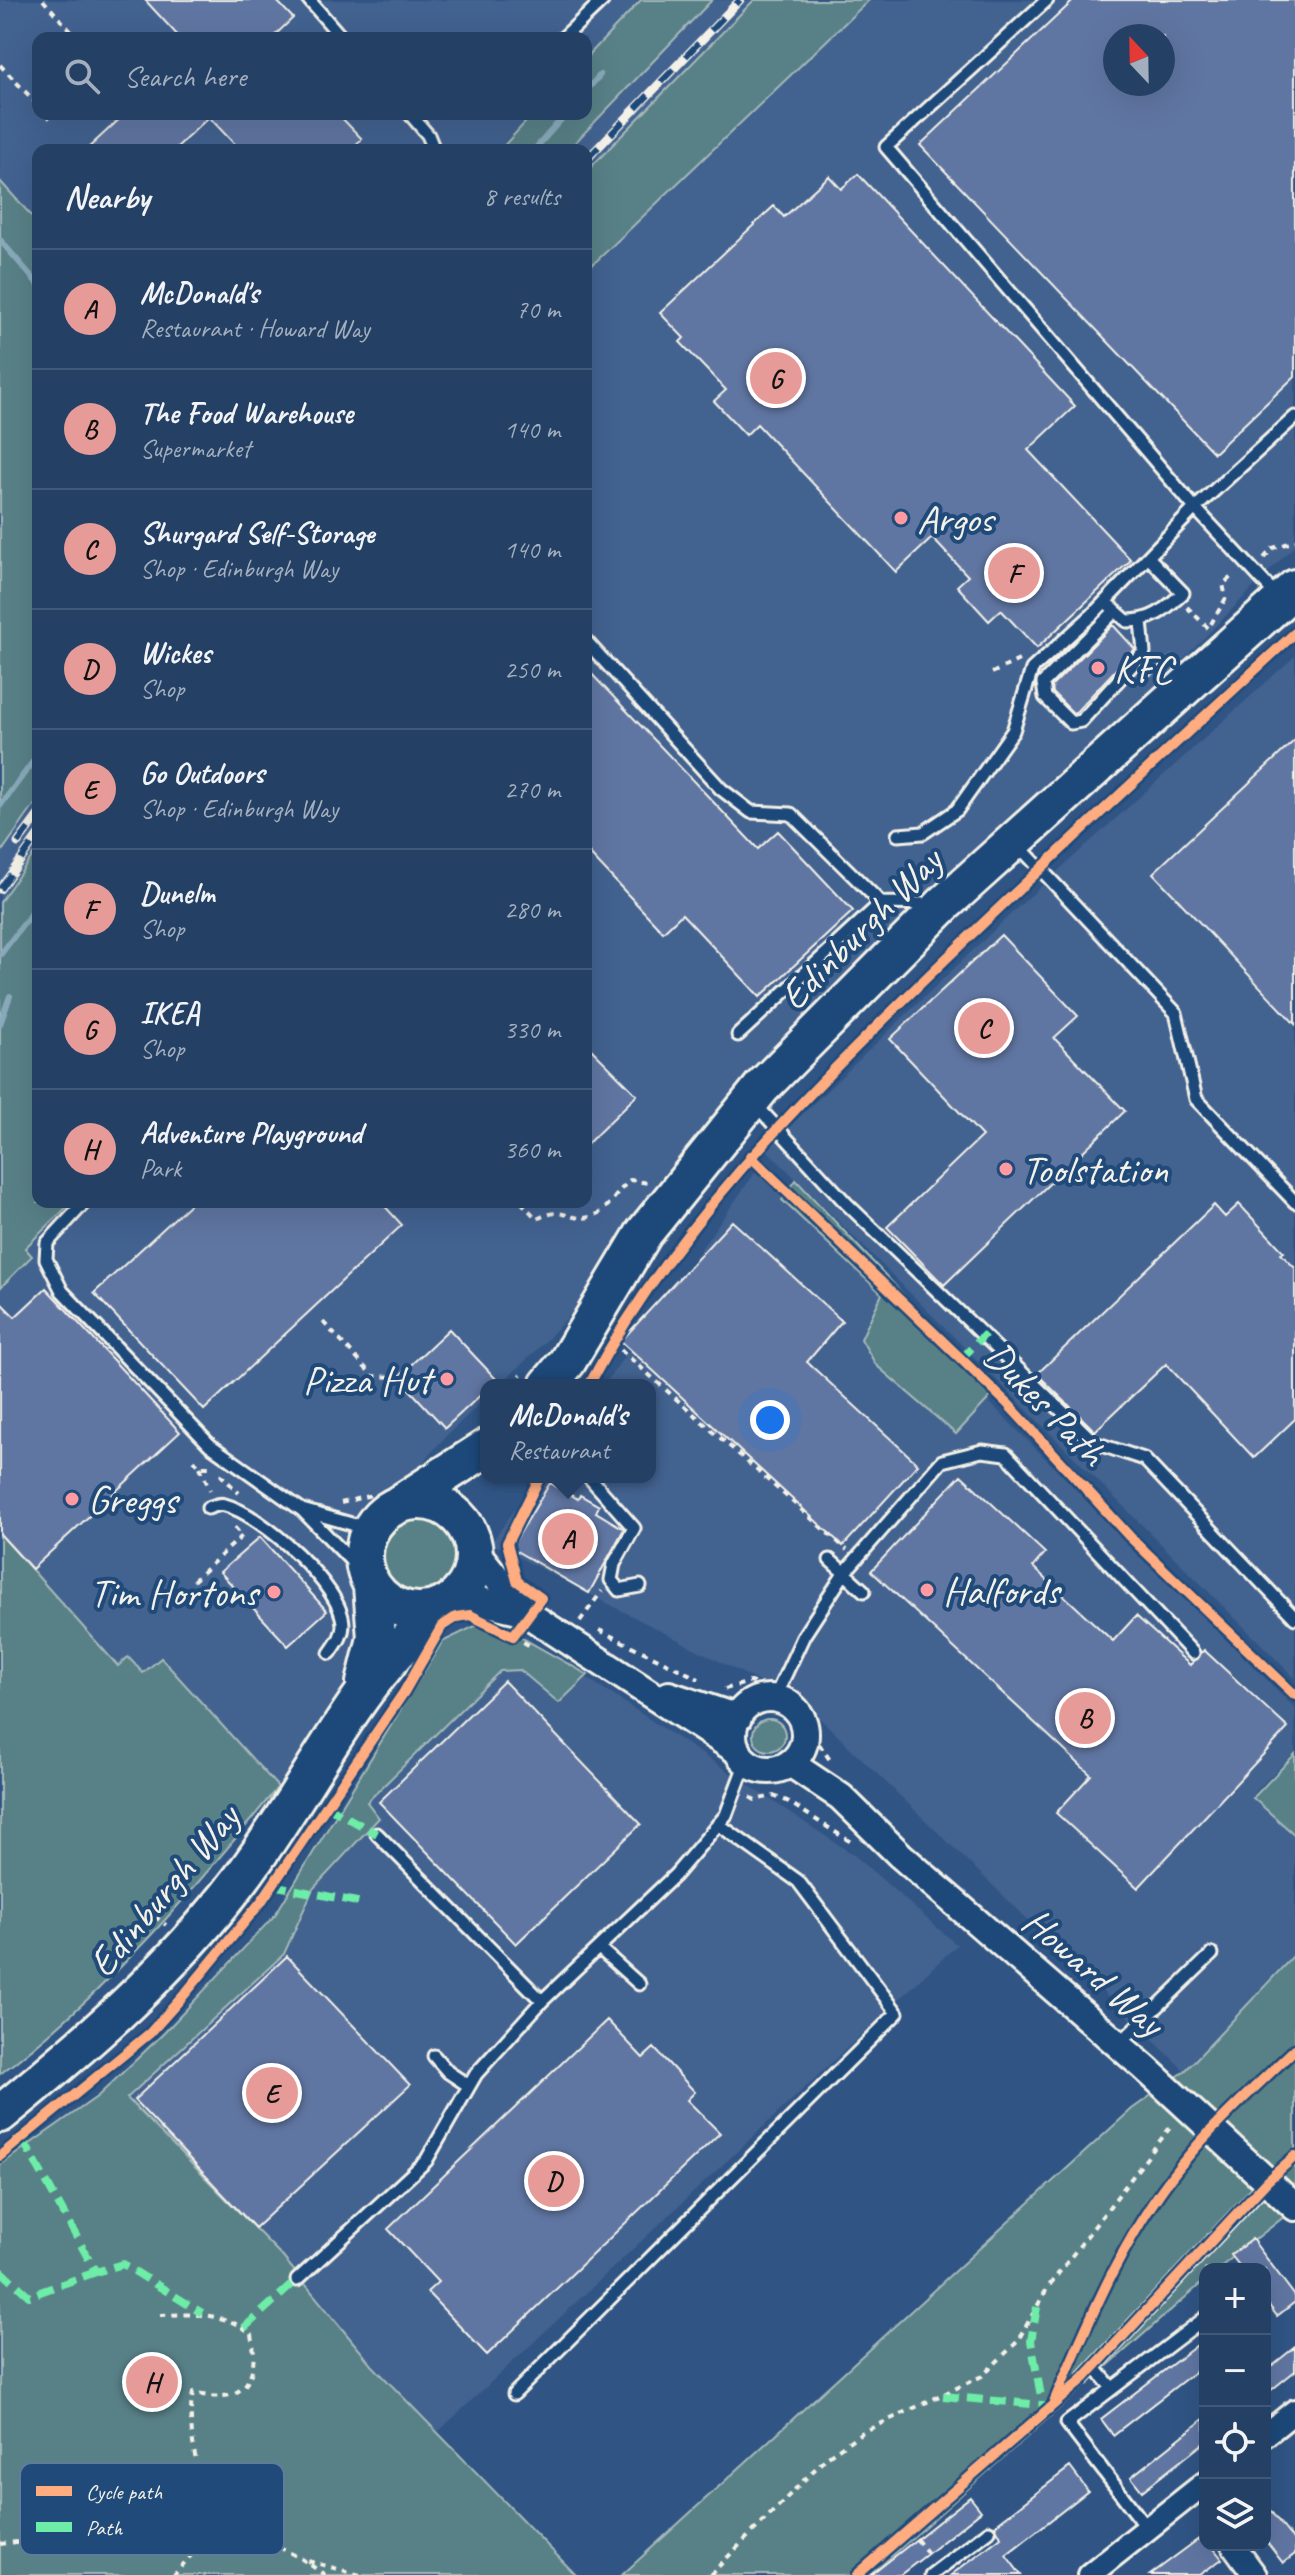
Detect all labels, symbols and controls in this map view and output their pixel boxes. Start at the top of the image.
north arrow [1103,24,1175,96]
search box [32,32,592,120]
icon: search [60,54,104,98]
text: Search here [124,57,246,95]
text: Nearby [64,175,150,218]
text: 8 results [484,180,560,213]
text: McDonald's [140,274,259,312]
text: A [83,293,97,326]
text: 70 m [516,293,560,326]
text: Restaurant · Howard Way [140,312,370,345]
pin: G [750,348,802,408]
text: The Food Warehouse [140,394,353,432]
text: B [83,413,97,446]
text: 140 m [504,413,560,446]
text: Supermarket [140,432,251,465]
place label: Argos [917,494,996,544]
marker: Argos [892,509,910,527]
text: Shurgard Self-Storage [140,514,374,552]
text: C [84,533,96,566]
text: 140 m [504,533,560,566]
pin: F [988,543,1040,603]
text: Shop · Edinburgh Way [140,552,338,585]
text: Wickes [140,634,211,672]
place label: KFC [1114,644,1177,694]
text: D [82,653,98,686]
text: 250 m [504,653,560,686]
marker: KFC [1089,659,1107,677]
text: Shop [140,672,184,705]
text: Go Outdoors [140,754,264,792]
text: E [83,773,97,806]
text: 270 m [504,773,560,806]
text: Shop · Edinburgh Way [140,792,338,825]
street label: Edinburgh Way [769,834,955,1021]
text: Dunelm [140,874,215,912]
text: F [84,893,96,926]
text: 280 m [504,893,560,926]
text: Shop [140,912,184,945]
text: IKEA [140,994,199,1032]
pin: C [958,998,1010,1058]
text: G [84,1013,96,1046]
text: 330 m [504,1013,560,1046]
text: Shop [140,1032,184,1065]
text: Adventure Playground [140,1114,362,1152]
text: H [83,1133,97,1166]
text: 360 m [504,1133,560,1166]
place label: Toolstation [1022,1145,1169,1195]
text: Park [140,1152,181,1185]
marker: Toolstation [997,1160,1015,1178]
street label: Dukes Path [974,1331,1119,1478]
place label: Pizza Hut [303,1355,437,1405]
marker: Pizza Hut [438,1370,456,1388]
popup [480,1379,656,1483]
text: McDonald's [509,1396,627,1434]
your location [750,1400,790,1440]
text: Restaurant [509,1434,609,1467]
place label: Greggs [88,1475,180,1525]
marker: Greggs [63,1490,81,1508]
pin: A [542,1509,594,1569]
place label: Halfords [943,1566,1063,1616]
place label: Tim Hortons [90,1568,261,1618]
marker: Halfords [918,1581,936,1599]
marker: Tim Hortons [265,1583,283,1601]
pin: B [1059,1688,1111,1748]
street label: Edinburgh Way [77,1792,253,1987]
street label: Howard Way [1012,1897,1177,2049]
pin: E [246,2063,298,2123]
pin: D [528,2151,580,2211]
map controls [1199,2263,1271,2551]
button: + [1199,2263,1271,2335]
button: − [1199,2335,1271,2407]
pin: H [126,2352,178,2412]
button: locate [1199,2407,1271,2479]
legend [20,2463,284,2555]
text: Cycle path [86,2478,163,2506]
button: layers [1199,2479,1271,2551]
text: Path [86,2514,123,2542]

